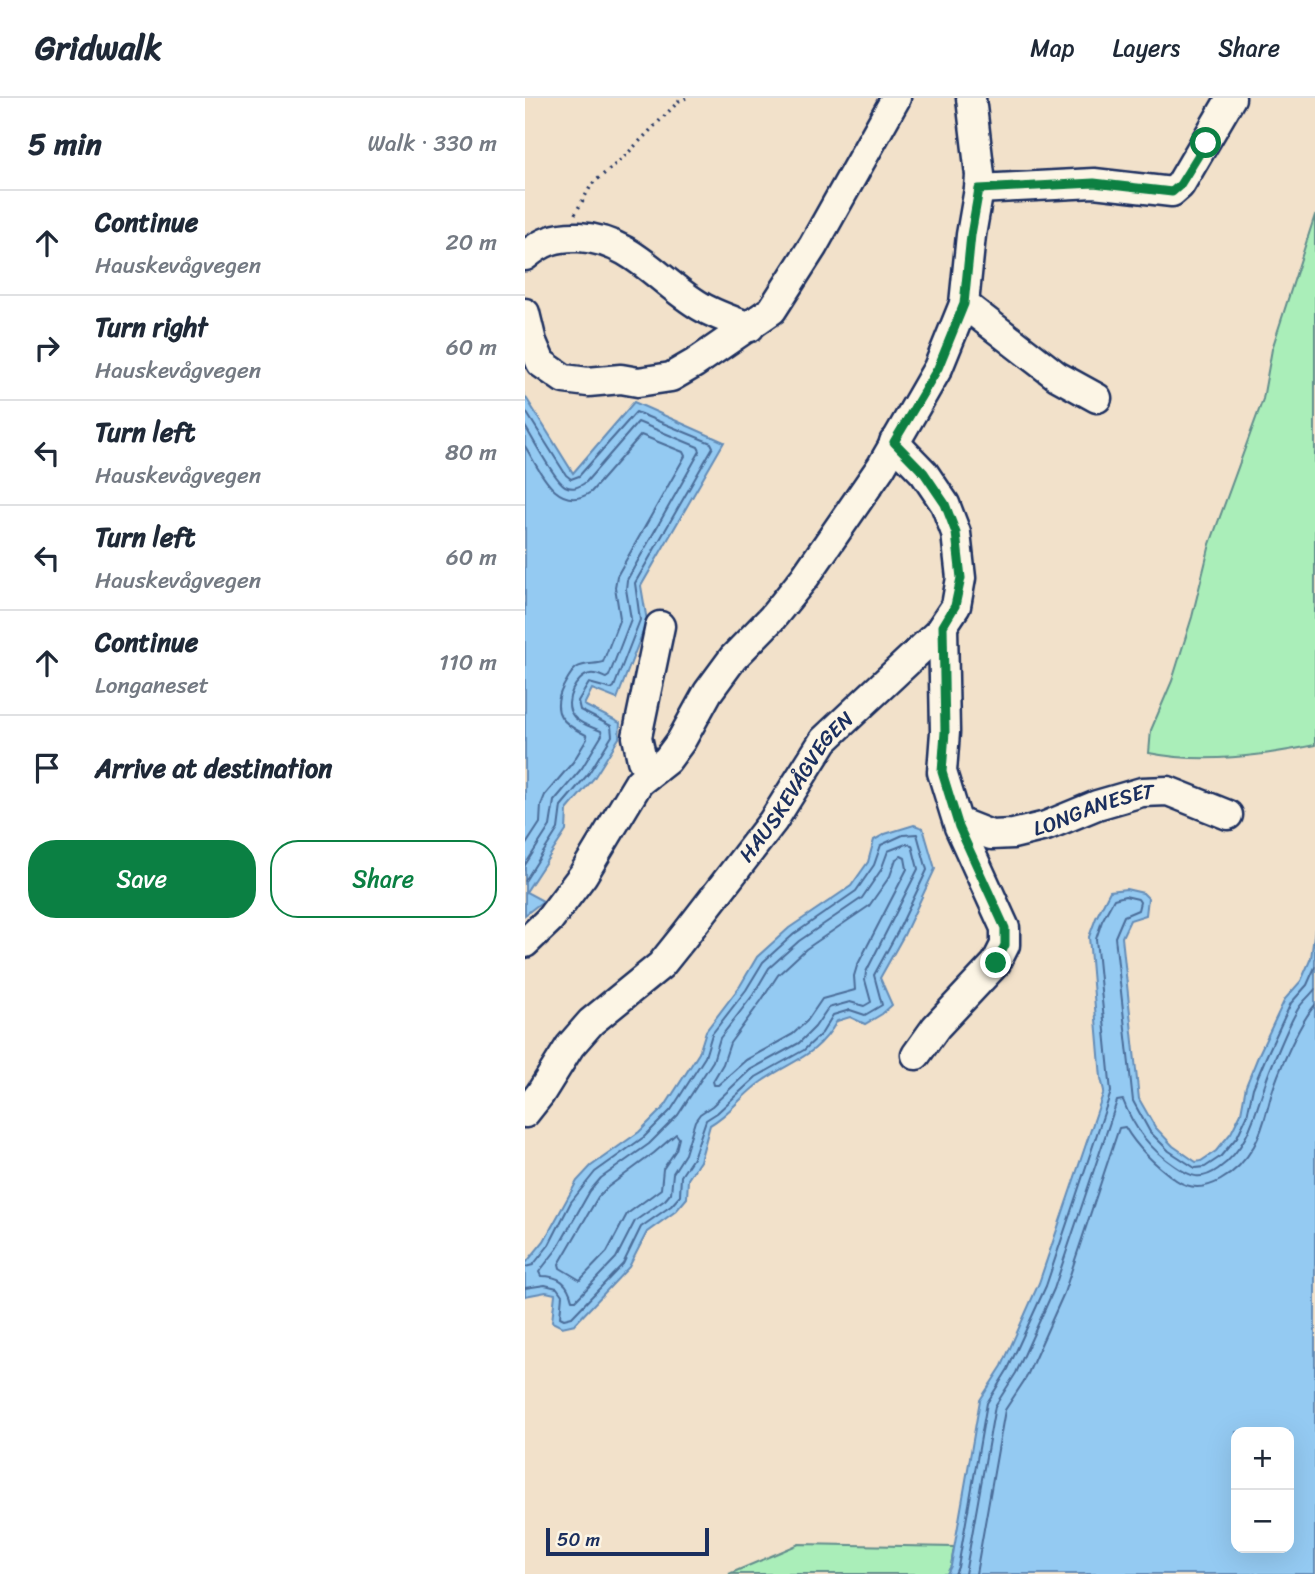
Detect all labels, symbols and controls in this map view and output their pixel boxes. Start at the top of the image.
text: Gridwalk [35,19,162,77]
text: Map [1030,27,1075,69]
text: Layers [1113,27,1180,69]
text: Share [1218,27,1280,69]
text: 5 min [28,117,102,171]
text: Walk · 330 m [367,123,497,164]
route start [1190,127,1221,158]
text: Continue [95,199,198,245]
text: 20 m [446,222,497,263]
icon: ahead [28,224,66,262]
text: Hauskevågvegen [95,245,261,286]
text: Turn right [95,304,208,350]
text: 60 m [446,327,497,368]
icon: right [28,329,66,367]
text: Hauskevågvegen [95,350,261,391]
text: Turn left [95,409,195,455]
text: 80 m [445,432,497,473]
icon: left [28,434,66,472]
text: Hauskevågvegen [95,455,261,496]
text: Turn left [95,514,195,560]
text: 60 m [446,537,497,578]
icon: left [28,539,66,577]
text: Hauskevågvegen [95,560,261,601]
text: Continue [95,619,198,665]
text: 110 m [439,642,497,683]
icon: ahead [28,644,66,682]
text: Longaneset [95,665,209,706]
street label: HAUSKEVÅGVEGEN [728,702,863,871]
text: Arrive at destination [95,745,332,791]
icon: arrive [28,749,66,787]
street label: LONGANESET [1029,773,1156,847]
button: Save [28,840,256,918]
button: Share [270,840,497,918]
route end [980,947,1011,978]
map controls [1231,1427,1294,1553]
button: + [1231,1427,1294,1490]
button: − [1231,1490,1294,1553]
text: 50 m [557,1523,600,1556]
scale bar [546,1525,709,1557]

